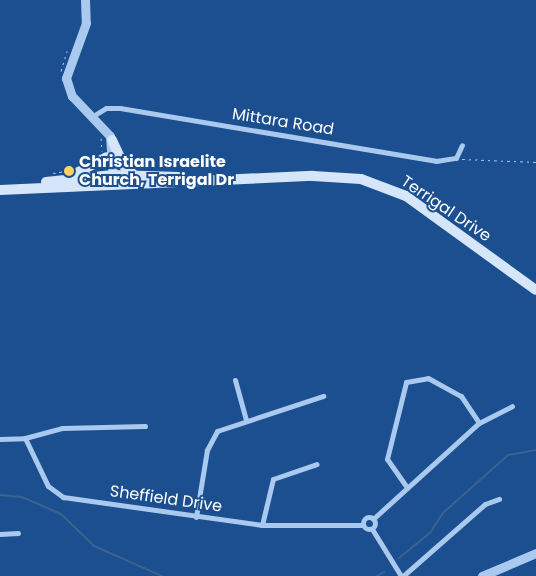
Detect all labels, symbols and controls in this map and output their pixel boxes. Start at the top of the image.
street label: Mittara Road [231,104,335,140]
place label: Christian Israelite Church, Terrigal Dr [79,152,234,190]
marker: Christian Israelite Church, Terrigal Dr [63,165,75,177]
street label: Terrigal Drive [397,172,495,246]
street label: Sheffield Drive [109,482,223,516]

